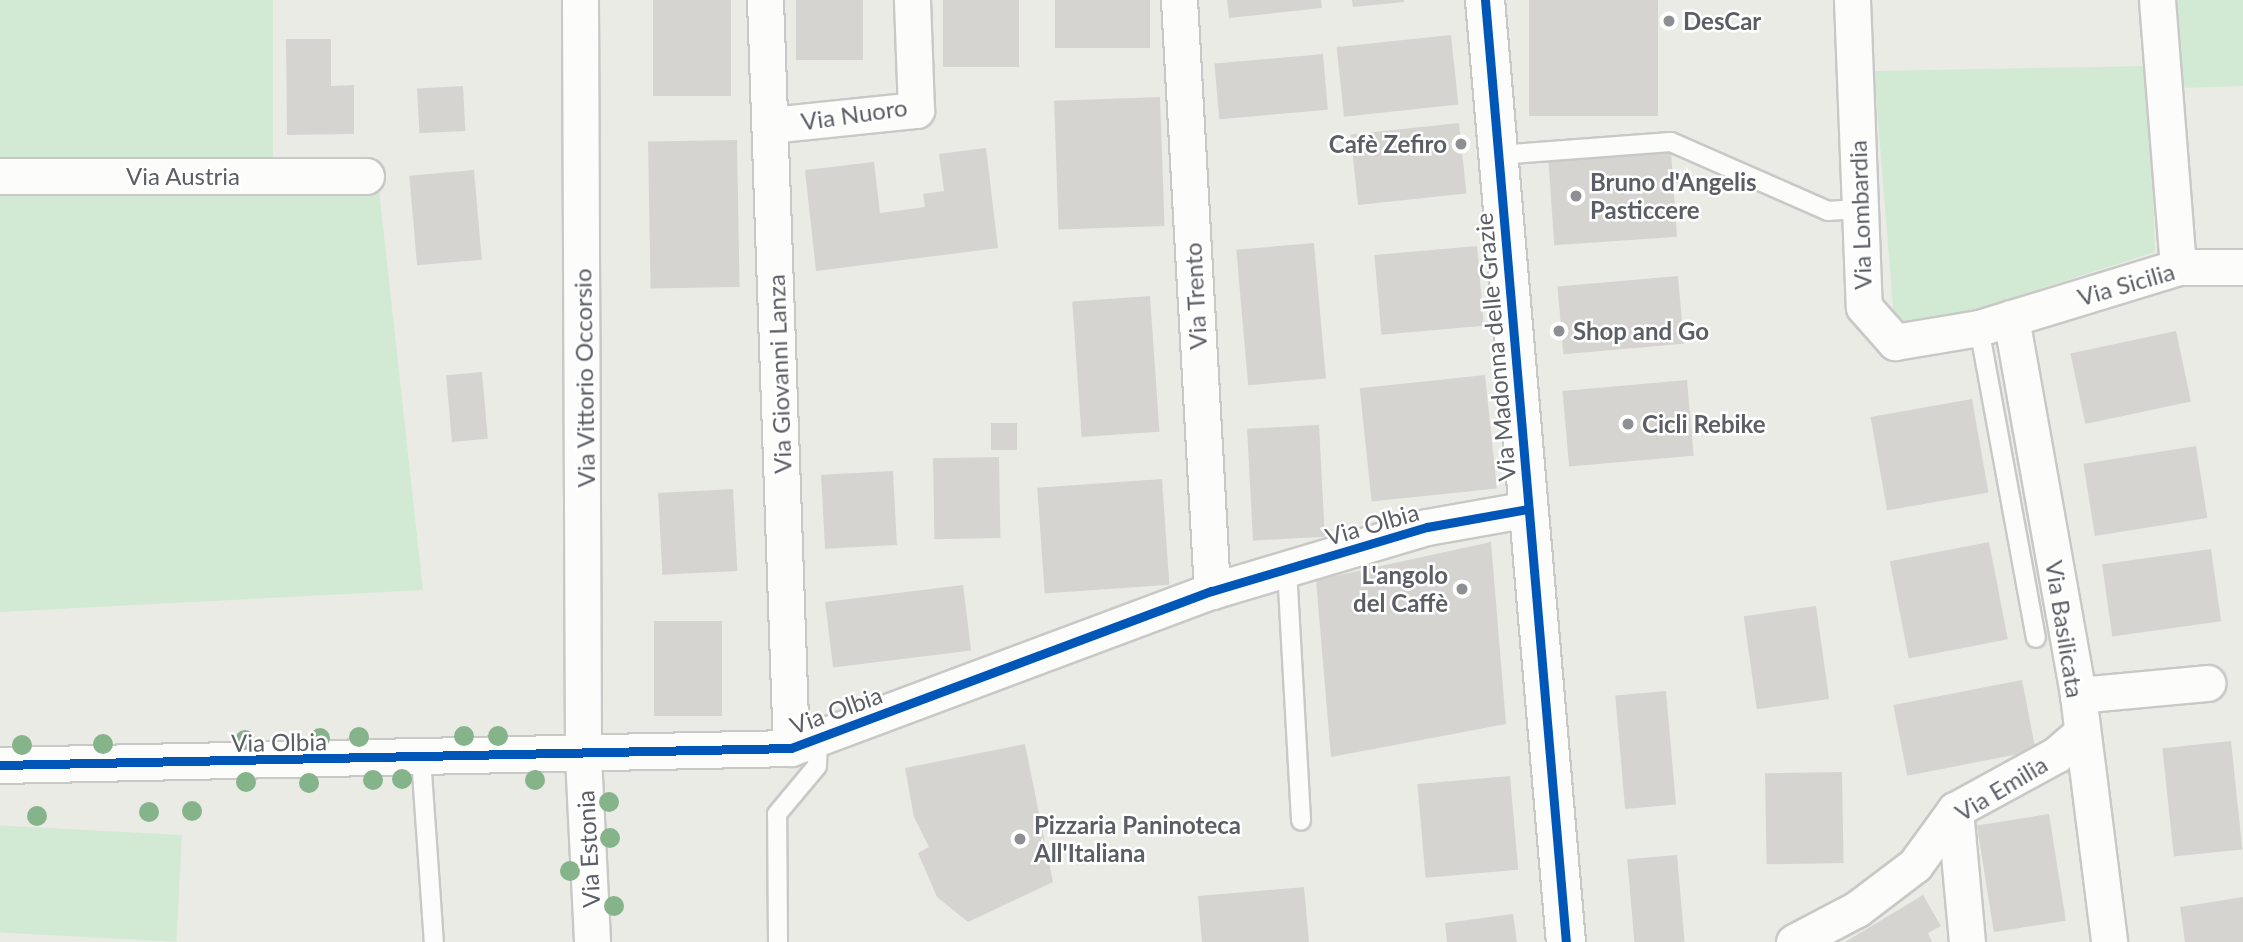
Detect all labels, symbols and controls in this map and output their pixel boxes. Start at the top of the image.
place label: DesCar [1683,7,1761,35]
marker: DesCar [1661,13,1677,29]
street label: Via Nuoro [799,92,909,136]
place label: Cafè Zefiro [1329,130,1447,158]
marker: Cafè Zefiro [1453,136,1469,152]
street label: Via Lombardia [1843,140,1877,290]
street label: Via Austria [126,162,240,190]
place label: Bruno d'Angelis Pasticcere [1590,168,1757,224]
marker: Bruno d'Angelis Pasticcere [1568,188,1584,204]
street label: Via Madonna delle Grazie [1469,212,1521,482]
street label: Via Trento [1178,241,1212,351]
street label: Via Sicilia [2074,256,2178,312]
street label: Via Vittorio Occorsio [568,268,600,488]
street label: Via Giovanni Lanza [761,274,797,474]
place label: Shop and Go [1573,317,1709,345]
marker: Shop and Go [1551,323,1567,339]
place label: Cicli Rebike [1642,410,1766,438]
marker: Cicli Rebike [1620,416,1636,432]
street label: Via Olbia [1322,497,1422,551]
street label: Via Basilicata [2040,558,2090,700]
place label: L'angolo del Caffè [1353,561,1448,617]
marker: L'angolo del Caffè [1454,581,1470,597]
street label: Via Olbia [786,680,886,740]
street label: Via Olbia [231,727,327,757]
street label: Via Emilia [1950,749,2052,827]
street label: Via Estonia [571,790,605,908]
place label: Pizzaria Paninoteca All'Italiana [1034,811,1241,867]
marker: Pizzaria Paninoteca All'Italiana [1012,831,1028,847]

